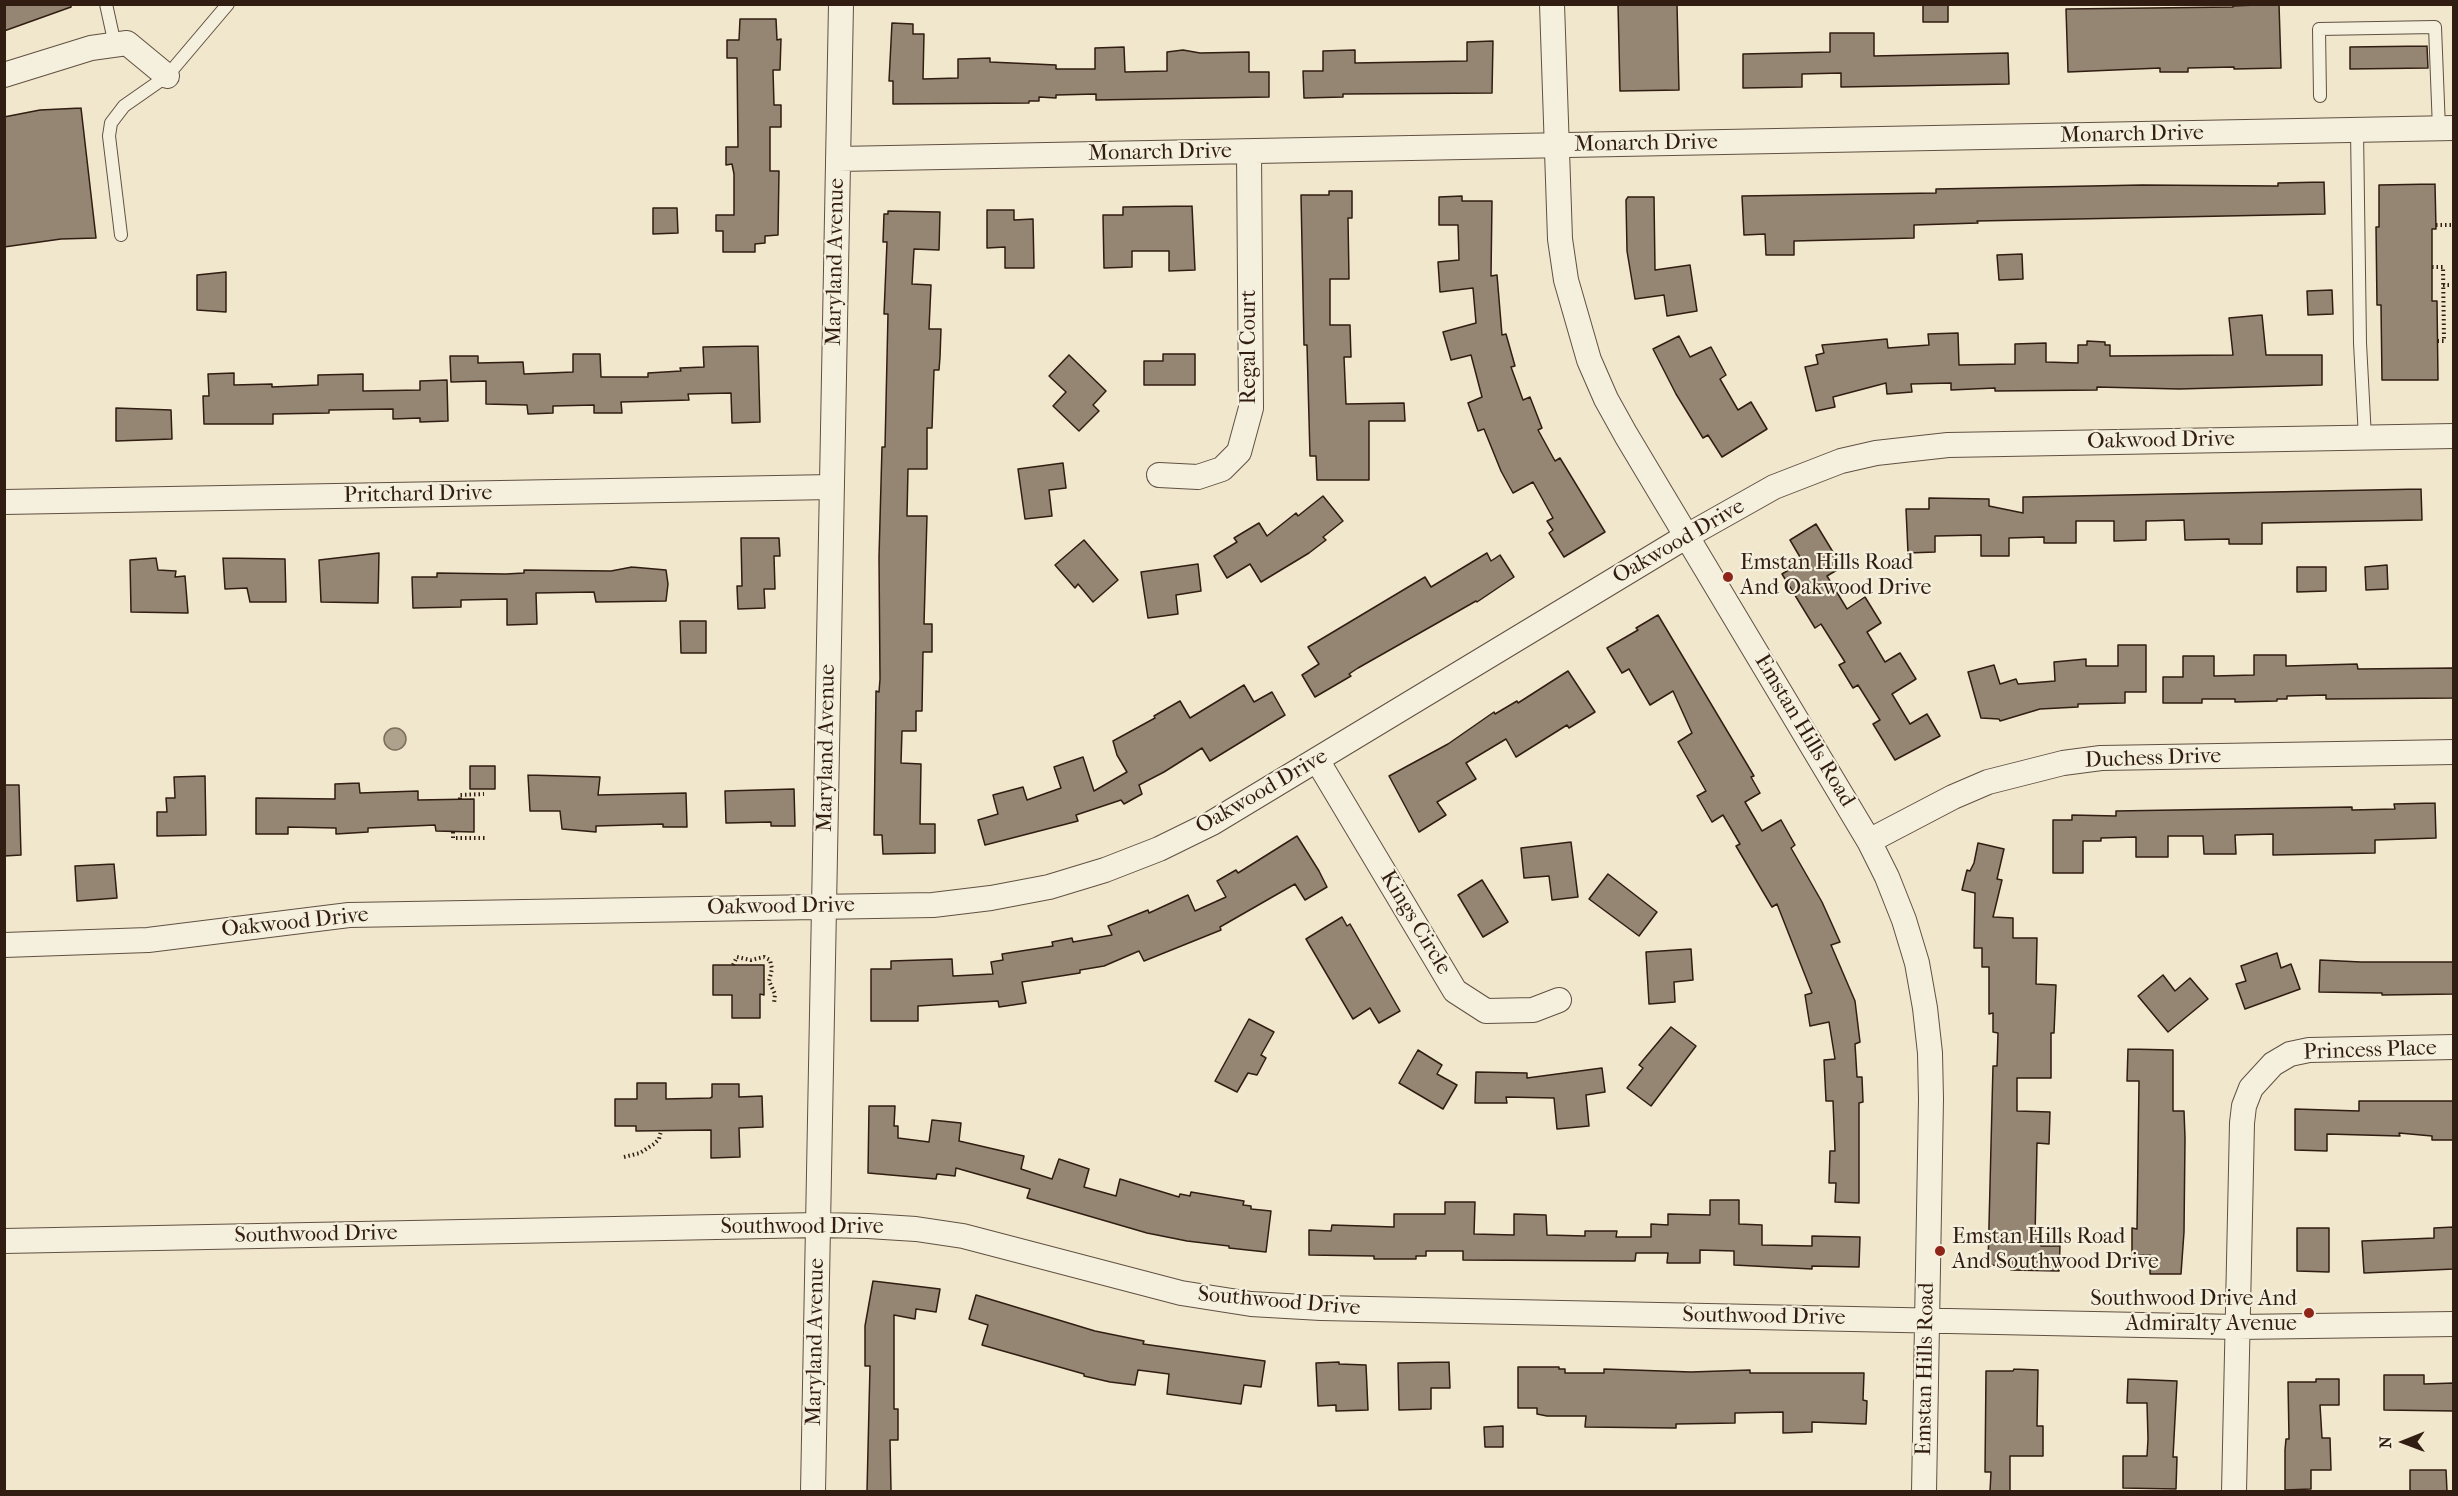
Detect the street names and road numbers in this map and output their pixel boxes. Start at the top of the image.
street label: Monarch Drive [2060,121,2204,149]
street label: Monarch Drive [1574,130,1718,158]
street label: Monarch Drive [1088,139,1232,167]
street label: Maryland Avenue [821,178,851,346]
street label: Regal Court [1237,290,1263,404]
street label: Oakwood Drive [2087,427,2235,455]
street label: Pritchard Drive [344,481,492,509]
street label: Oakwood Drive [1608,494,1750,590]
street label: Emstan Hills Road [1748,650,1860,812]
street label: Maryland Avenue [812,664,842,832]
street label: Duchess Drive [2084,743,2222,775]
street label: Oakwood Drive [1191,744,1333,840]
street label: Kings Circle [1374,866,1456,980]
street label: Oakwood Drive [707,893,855,921]
street label: Oakwood Drive [220,902,370,944]
street label: Princess Place [2303,1035,2437,1067]
street label: Southwood Drive [720,1215,884,1241]
street label: Southwood Drive [234,1220,398,1250]
street label: Maryland Avenue [801,1258,831,1426]
street label: Southwood Drive [1197,1282,1361,1322]
street label: Emstan Hills Road [1911,1282,1941,1456]
street label: Southwood Drive [1682,1302,1846,1332]

